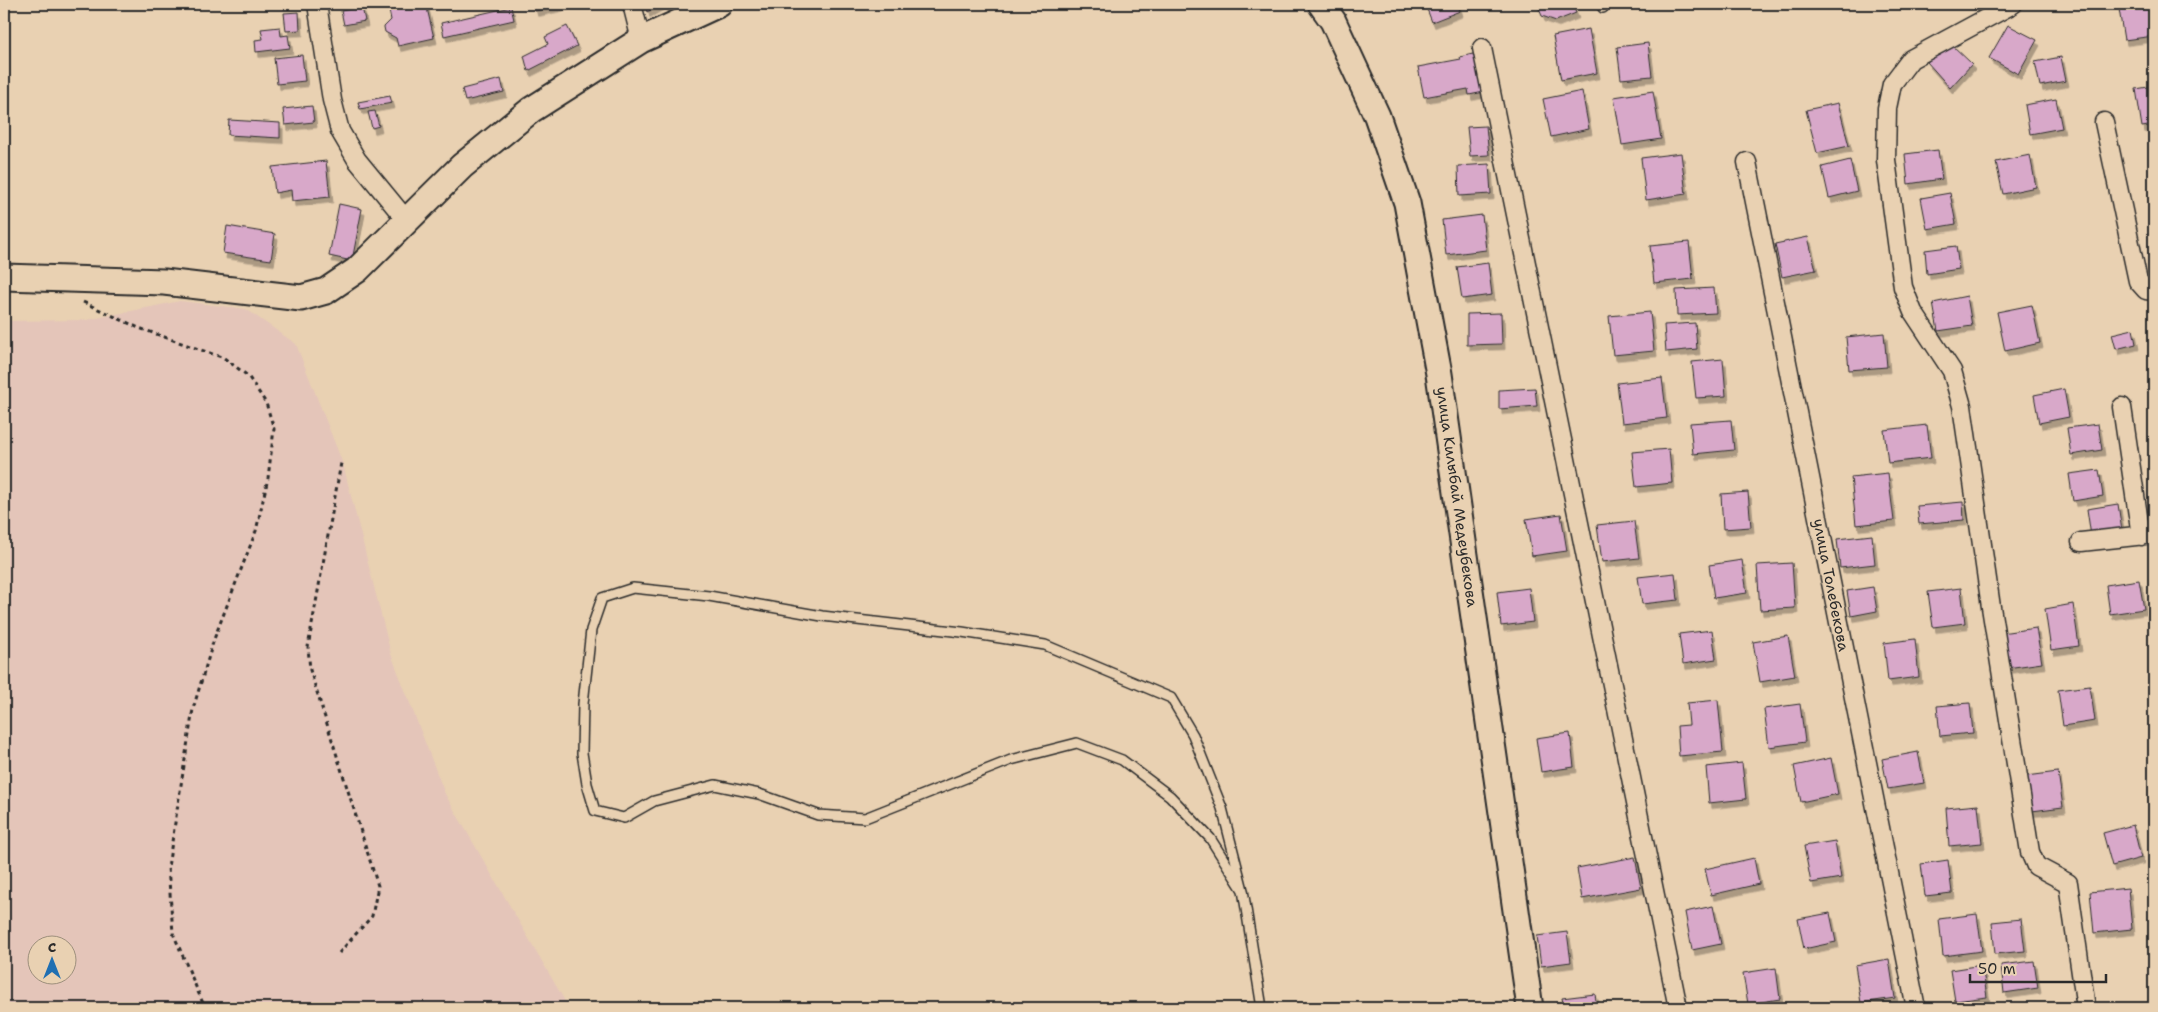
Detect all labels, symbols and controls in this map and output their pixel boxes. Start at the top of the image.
street label: улица Килыбай Медеубекова [1432,385,1482,609]
street label: улица Толебекова [1808,517,1854,654]
north arrow [28,934,78,984]
text: С [48,938,56,956]
scale bar [1970,952,2107,984]
text: 50 m [1978,959,2016,979]

